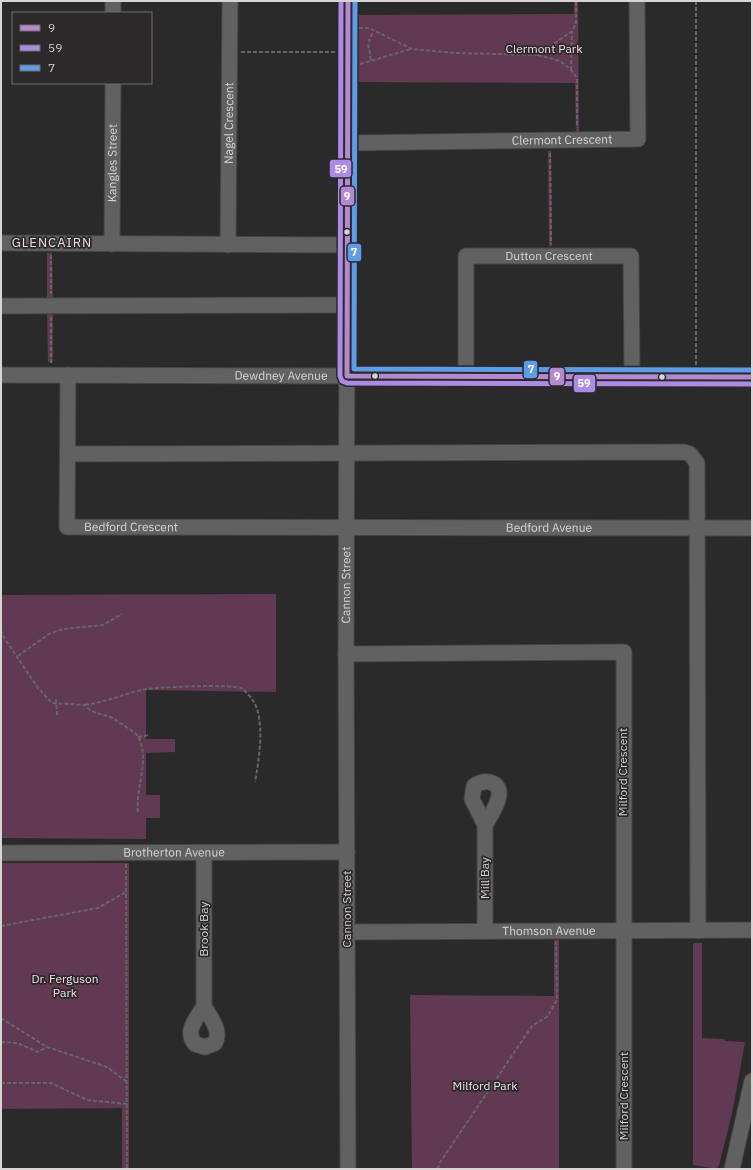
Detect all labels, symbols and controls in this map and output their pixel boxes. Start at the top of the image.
legend [12,12,152,84]
text: 9 [48,20,55,35]
text: 59 [48,40,62,55]
park label: Clermont Park [505,41,583,56]
text: 7 [48,60,55,75]
street label: Nagel Crescent [221,82,236,164]
street label: Kangles Street [104,124,120,202]
street label: Clermont Crescent [512,131,612,148]
line badge: 59 [329,159,352,178]
text: 59 [334,162,348,176]
line badge: 9 [340,186,355,206]
text: 9 [344,189,351,203]
unlabelled marker [342,227,352,237]
district label: GLENCAIRN [12,234,92,251]
line badge: 7 [347,243,362,262]
text: 7 [351,245,358,259]
street label: Dutton Crescent [505,248,593,263]
line badge: 7 [523,360,538,379]
text: 7 [528,362,535,376]
line badge: 9 [549,367,565,386]
street label: Dewdney Avenue [234,368,328,383]
text: 9 [554,369,561,383]
unlabelled marker [370,371,380,381]
unlabelled marker [657,372,667,382]
line badge: 59 [573,374,596,393]
text: 59 [577,376,591,390]
street label: Bedford Crescent [84,519,178,534]
street label: Bedford Avenue [506,520,593,535]
street label: Cannon Street [338,547,353,623]
street label: Milford Crescent [615,728,630,816]
street label: Brotherton Avenue [123,844,225,860]
street label: Mill Bay [477,857,492,899]
street label: Cannon Street [339,871,354,947]
street label: Brook Bay [196,902,211,956]
street label: Thomson Avenue [502,923,596,938]
park label: Dr. Ferguson Park [31,971,99,1000]
street label: Milford Crescent [616,1052,631,1140]
park label: Milford Park [453,1078,518,1093]

